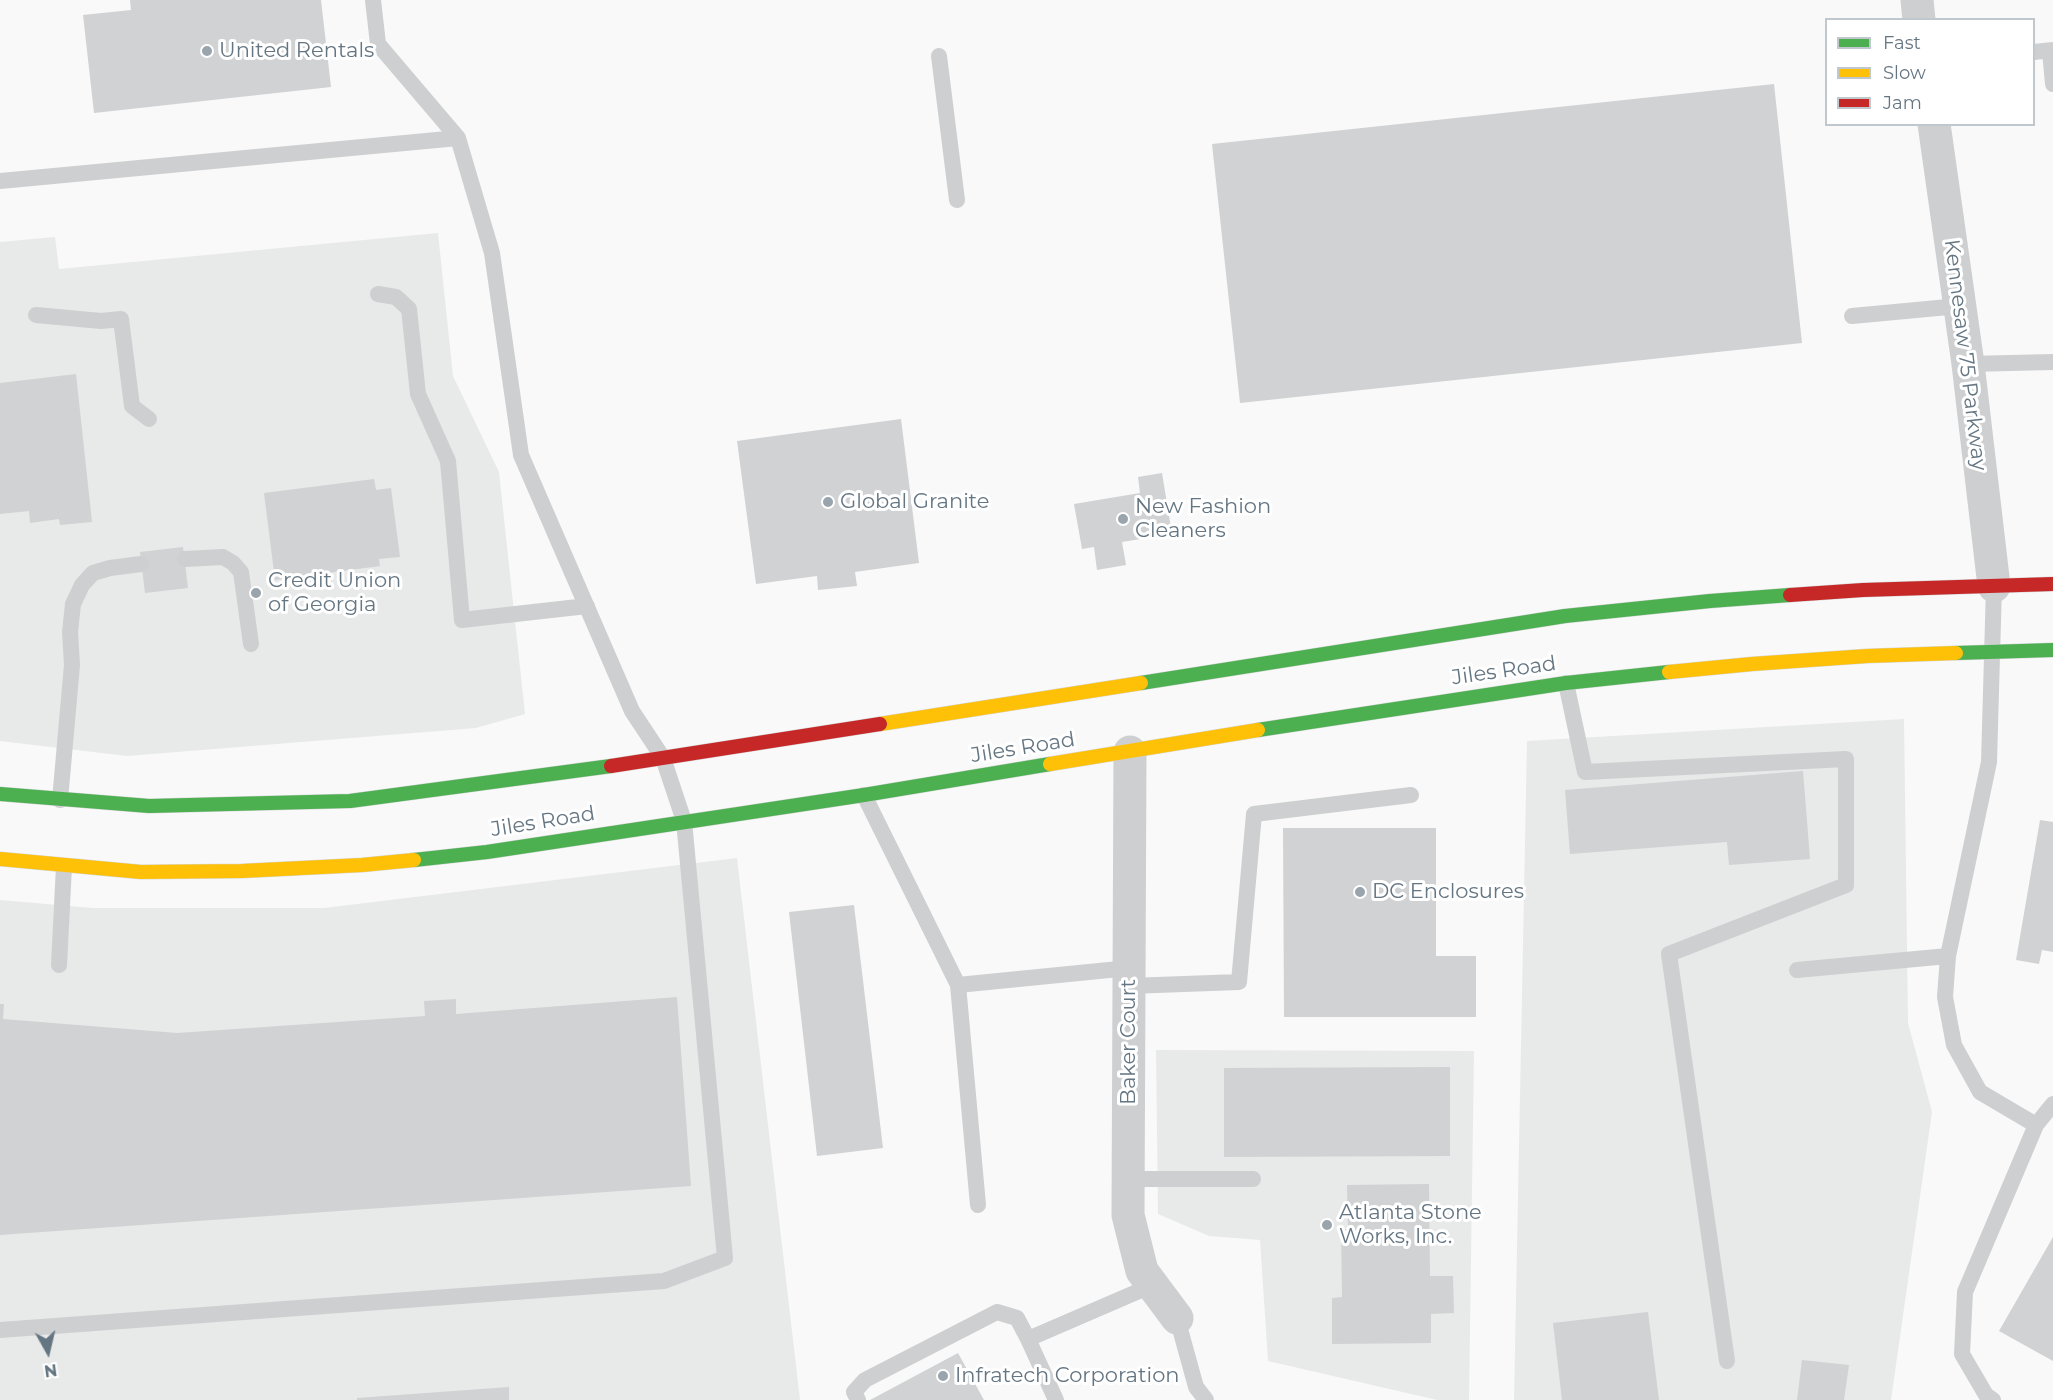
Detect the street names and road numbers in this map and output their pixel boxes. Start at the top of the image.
street label: Kennesaw 75 Parkway [1938,238,1992,472]
street label: Jiles Road [1450,651,1558,691]
street label: Jiles Road [969,727,1077,769]
street label: Jiles Road [489,801,597,843]
street label: Baker Court [1116,979,1142,1105]

